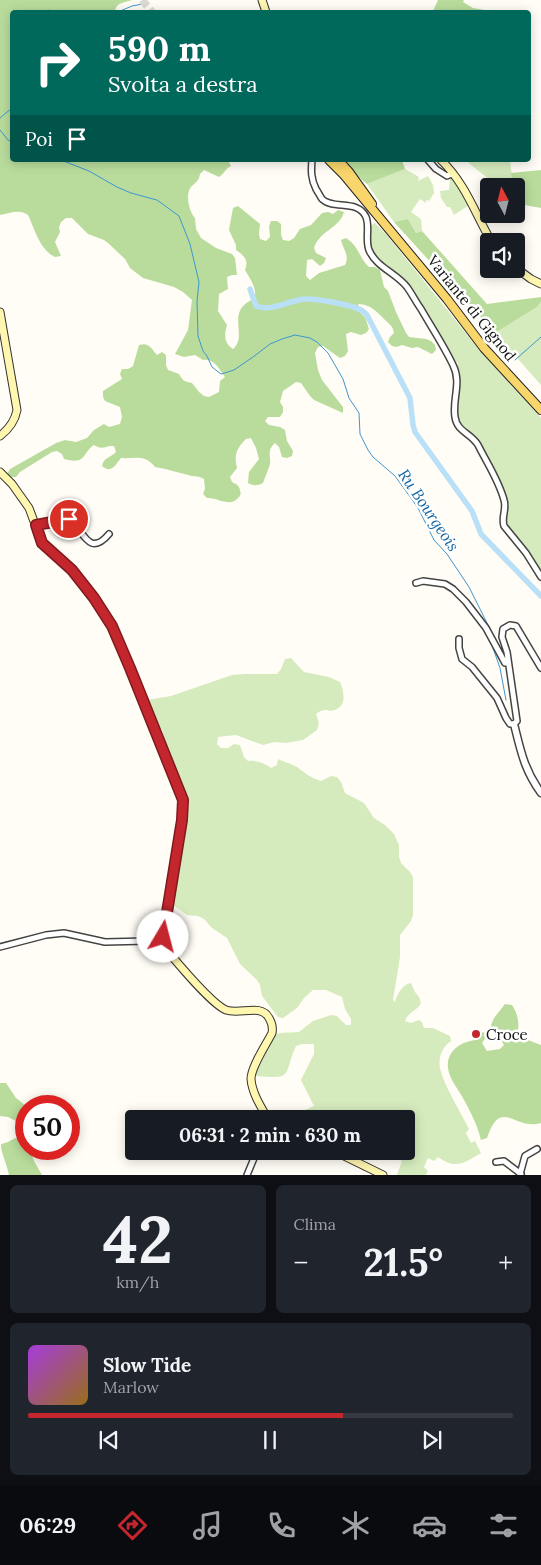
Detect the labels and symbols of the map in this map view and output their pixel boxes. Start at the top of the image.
north arrow [480,178,525,222]
street label: Variante di Gignod [423,251,520,365]
water label: Ru Bourgeois [394,465,464,555]
pin [48,498,90,540]
position arrow [136,910,188,962]
place label: Croce [486,1025,528,1044]
marker: Croce [470,1028,482,1040]
speed limit sign: 50 [15,1095,80,1160]

